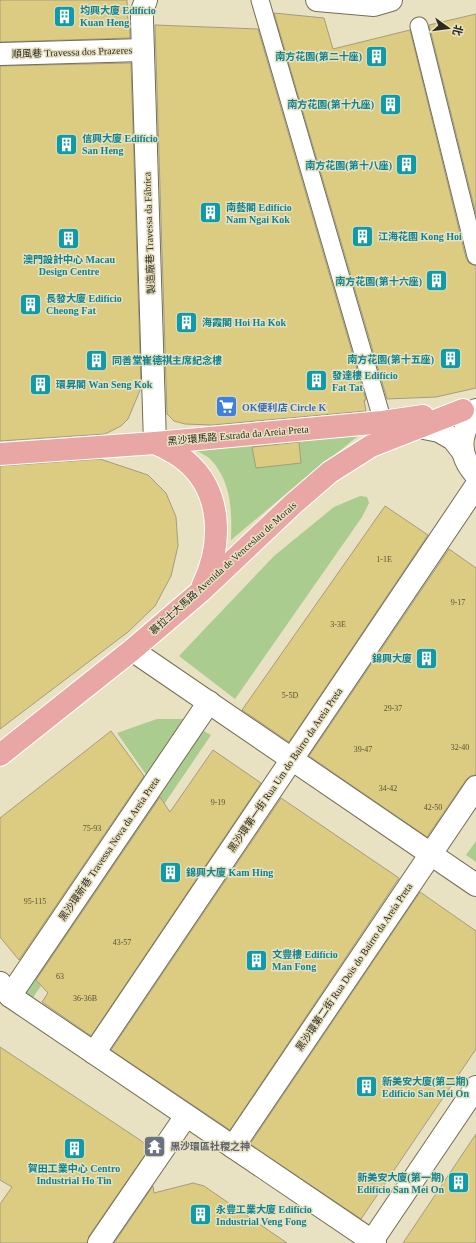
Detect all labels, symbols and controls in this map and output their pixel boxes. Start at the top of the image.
building icon: 均興大廈 Edifício Kuan Heng [51,3,77,29]
place label: 均興大廈 Edifício Kuan Heng [80,4,156,28]
north arrow [428,8,468,48]
text: 北 [451,24,465,37]
building icon: 南方花園(第二十座) [364,43,390,69]
street label: 順風巷 Travessa dos Prazeres [12,44,132,60]
place label: 南方花園(第二十座) [275,51,362,63]
building icon: 南方花園(第十九座) [377,91,403,117]
place label: 南方花園(第十九座) [287,99,374,111]
building icon: 信興大廈 Edifício San Heng [54,131,80,157]
place label: 信興大廈 Edifício San Heng [82,133,158,156]
building icon: 南方花園(第十八座) [394,152,420,178]
place label: 南方花園(第十八座) [305,160,392,172]
street label: 製造廠巷 Travessa da Fábrica [141,171,157,294]
building icon: 南藝閣 Edifício Nam Ngai Kok [198,200,224,226]
place label: 南藝閣 Edifício Nam Ngai Kok [226,202,292,225]
building icon: 江海花園 Kong Hoi [350,223,376,249]
building icon: 澳門設計中心 Macau Design Centre [56,226,82,252]
place label: 江海花園 Kong Hoi [378,231,462,242]
place label: 澳門設計中心 Macau Design Centre [23,253,115,277]
building icon: 南方花園(第十六座) [424,268,450,294]
place label: 南方花園(第十六座) [335,276,422,288]
building icon: 長發大廈 Edifício Cheong Fat [17,291,43,317]
place label: 長發大廈 Edifício Cheong Fat [46,293,122,316]
building icon: 海霞閣 Hoi Ha Kok [174,309,200,335]
place label: 海霞閣 Hoi Ha Kok [202,317,287,328]
building icon: 南方花園(第十五座) [437,346,463,372]
building icon: 同善堂崔德祺主席紀念樓 [83,347,109,373]
place label: 同善堂崔德祺主席紀念樓 [112,354,222,366]
place label: 南方花園(第十五座) [347,354,434,366]
building icon: 發達樓 Edifício Fat Tat [303,368,329,394]
place label: 發達樓 Edifício Fat Tat [332,370,398,393]
building icon: 環昇閣 Wan Seng Kok [28,371,54,397]
place label: 環昇閣 Wan Seng Kok [56,379,153,390]
supermarket icon: OK便利店 Circle K [213,394,239,420]
place label: OK便利店 Circle K [242,402,326,413]
street label: 黑沙環馬路 Estrada da Areia Preta [167,423,310,447]
street label: 慕拉士大馬路 Avenida de Venceslau de Morais [148,499,299,637]
house number: 1-1E [376,555,392,564]
house number: 9-17 [451,598,465,607]
house number: 3-3E [330,620,346,629]
building icon: 錦興大廈 [414,645,440,671]
place label: 錦興大廈 [372,653,412,664]
street label: 黑沙環第一街 Rua Um do Bairro da Areia Preta [226,685,345,854]
house number: 5-5D [282,691,298,700]
house number: 29-37 [384,704,402,713]
house number: 32-40 [451,743,469,752]
house number: 39-47 [354,745,372,754]
street label: 黑沙環新巷 Travessa Nova da Areia Preta [57,775,162,923]
house number: 34-42 [379,784,397,793]
house number: 9-19 [211,798,225,807]
house number: 42-50 [424,803,442,812]
house number: 75-93 [83,824,101,833]
building icon: 錦興大廈 Kam Hing [157,859,183,885]
place label: 錦興大廈 Kam Hing [186,867,273,878]
street label: 黑沙環第二街 Rua Dois do Bairro da Areia Preta [294,881,415,1053]
house number: 95-115 [24,897,46,906]
house number: 43-57 [113,938,131,947]
building icon: 文豐樓 Edifício Man Fong [244,947,270,973]
place label: 文豐樓 Edifício Man Fong [272,949,338,972]
house number: 63 [56,972,64,981]
house number: 36-36B [73,994,97,1003]
building icon: 新美安大廈(第二期) Edifício San Mei On [354,1074,380,1100]
place label: 新美安大廈(第二期) Edifício San Mei On [382,1076,469,1099]
temple icon: 黑沙環區社稷之神 [141,1133,167,1159]
building icon: 賀田工業中心 Centro Industrial Ho Tin [61,1135,87,1161]
place label: 黑沙環區社稷之神 [170,1140,250,1152]
place label: 賀田工業中心 Centro Industrial Ho Tin [28,1163,120,1186]
building icon: 新美安大廈(第一期) Edifício San Mei On [446,1170,472,1196]
place label: 新美安大廈(第一期) Edifício San Mei On [357,1172,444,1195]
building icon: 永豐工業大廈 Edifício Industrial Veng Fong [188,1202,214,1228]
place label: 永豐工業大廈 Edifício Industrial Veng Fong [216,1204,312,1227]

